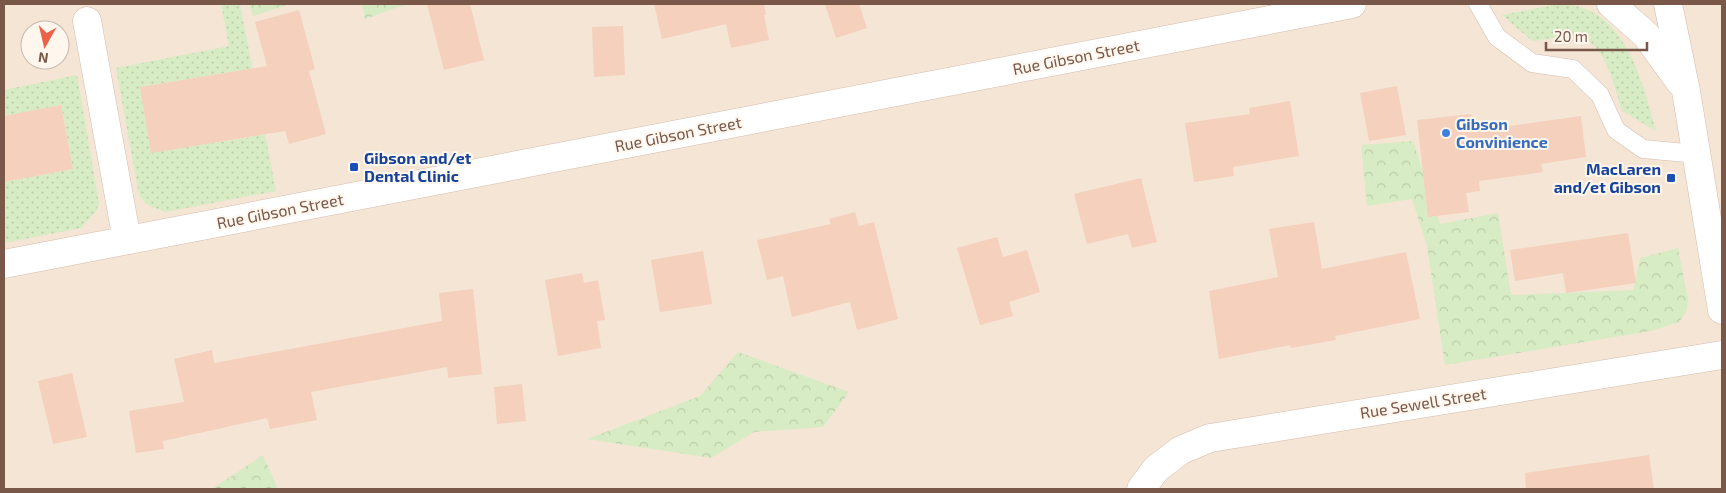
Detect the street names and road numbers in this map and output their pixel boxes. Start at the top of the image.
street label: Rue Gibson Street [1011,35,1141,78]
street label: Rue Gibson Street [613,112,743,155]
street label: Rue Gibson Street [215,189,345,232]
street label: Rue Sewell Street [1358,383,1487,422]

